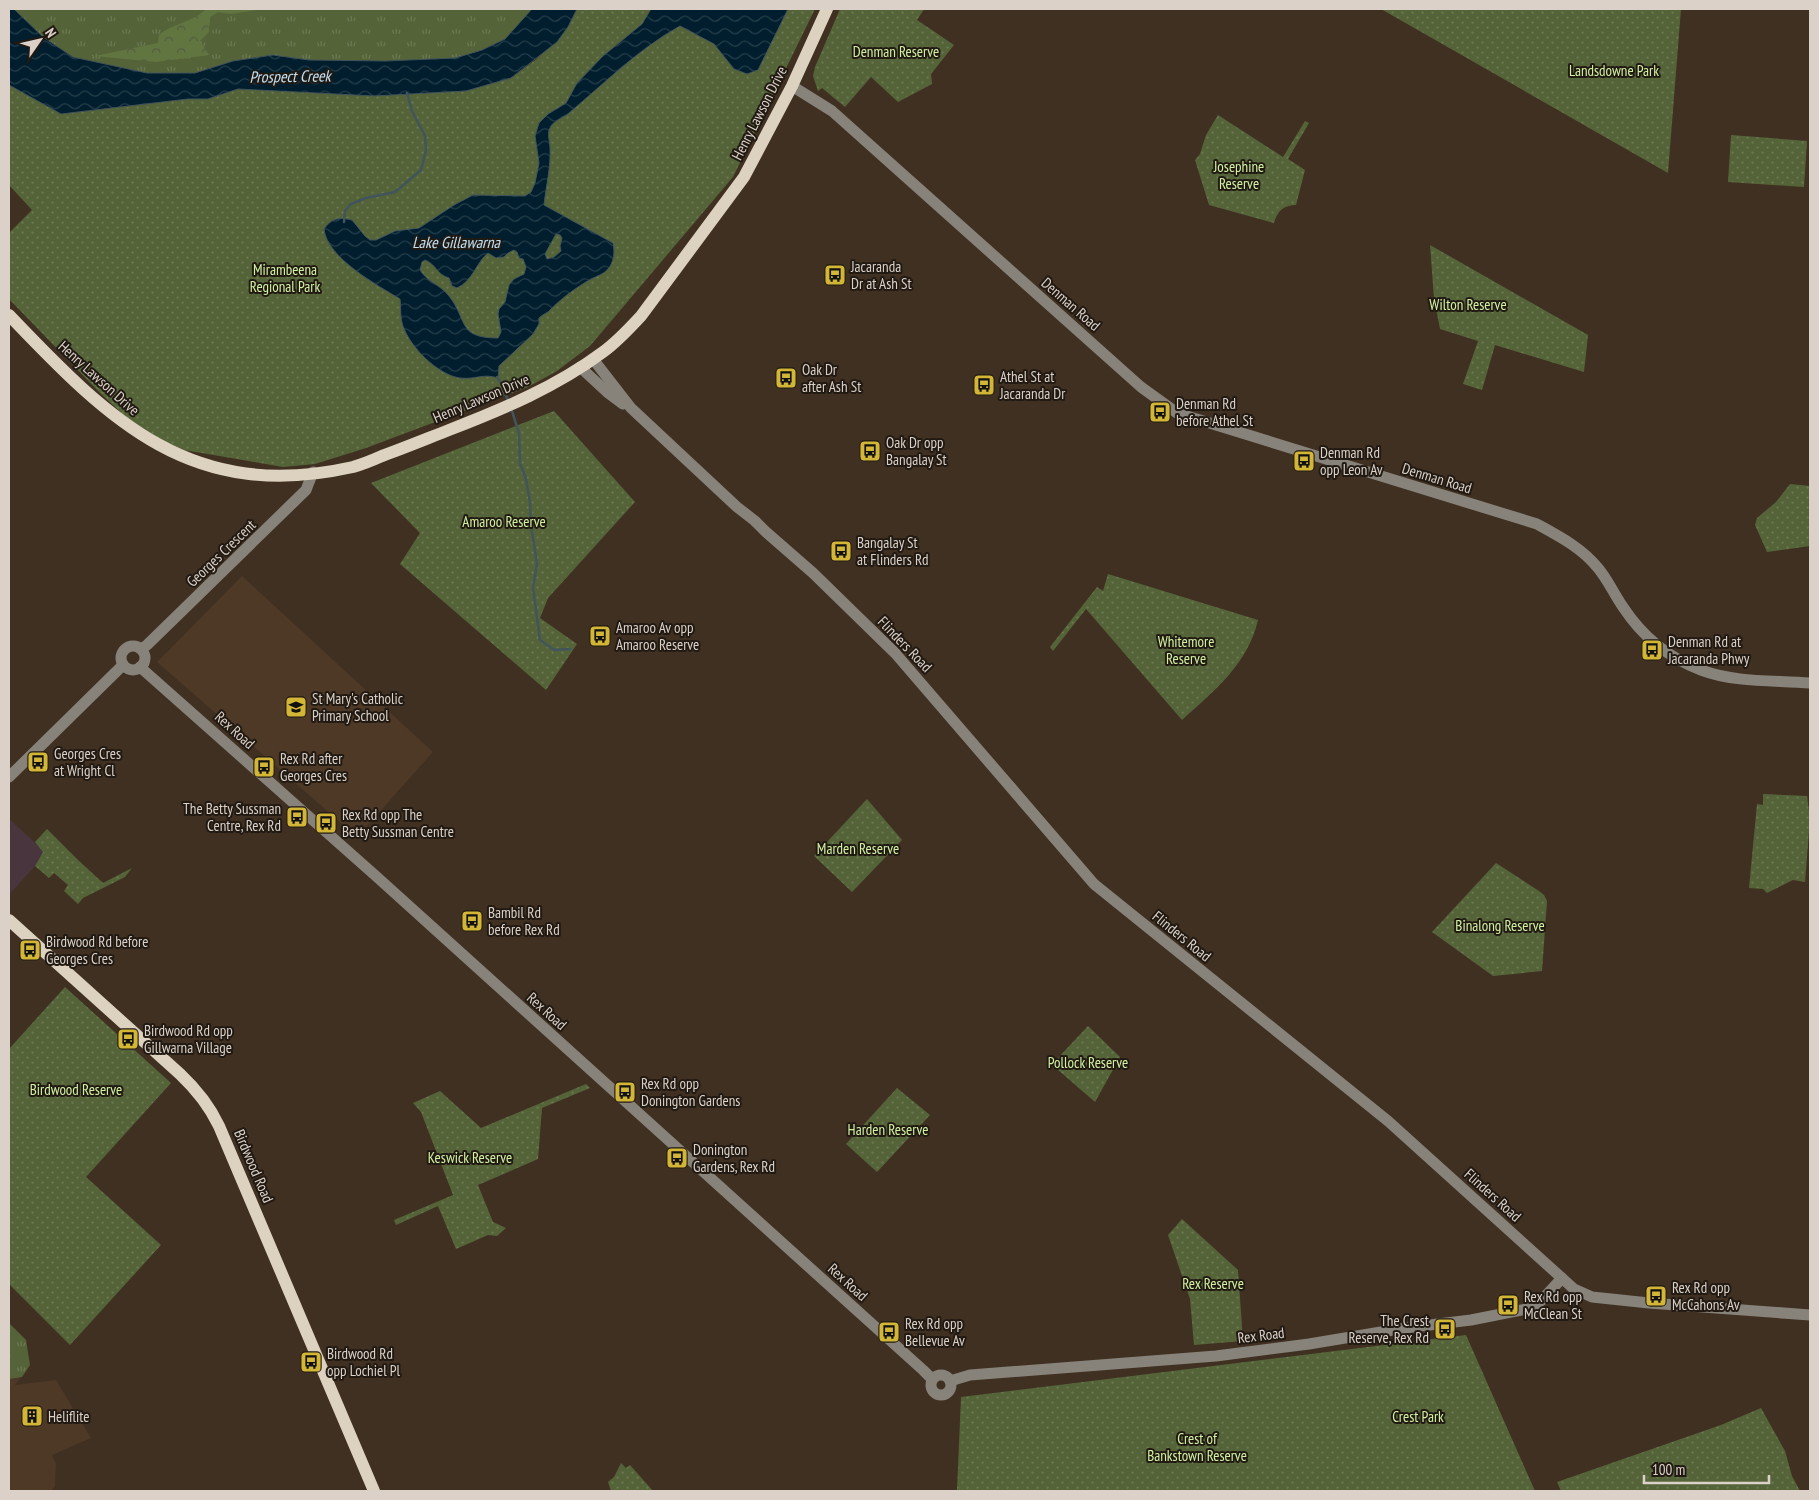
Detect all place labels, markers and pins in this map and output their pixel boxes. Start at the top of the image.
place label: Jacaranda Dr at Ash St [850,257,912,293]
bus stop icon: Jacaranda Dr at Ash St [823,263,847,287]
place label: Oak Dr after Ash St [802,360,861,396]
bus stop icon: Oak Dr after Ash St [774,366,798,390]
place label: Athel St at Jacaranda Dr [999,367,1066,403]
bus stop icon: Athel St at Jacaranda Dr [972,373,996,397]
place label: Denman Rd before Athel St [1176,394,1253,430]
bus stop icon: Denman Rd before Athel St [1148,400,1172,424]
place label: Oak Dr opp Bangalay St [886,433,947,469]
bus stop icon: Oak Dr opp Bangalay St [858,439,882,463]
place label: Denman Rd opp Leon Av [1320,443,1383,479]
bus stop icon: Denman Rd opp Leon Av [1292,449,1316,473]
place label: Bangalay St at Flinders Rd [857,533,929,569]
bus stop icon: Bangalay St at Flinders Rd [829,539,853,563]
place label: Amaroo Av opp Amaroo Reserve [616,618,699,654]
bus stop icon: Amaroo Av opp Amaroo Reserve [588,624,612,648]
place label: Denman Rd at Jacaranda Phwy [1667,632,1750,668]
bus stop icon: Denman Rd at Jacaranda Phwy [1640,638,1664,662]
place label: St Mary's Catholic Primary School [312,689,404,725]
school or university icon: St Mary's Catholic Primary School [284,695,308,719]
place label: Georges Cres at Wright Cl [54,744,121,780]
place label: Rex Rd after Georges Cres [280,749,347,785]
bus stop icon: Georges Cres at Wright Cl [26,750,50,774]
bus stop icon: Rex Rd after Georges Cres [252,755,276,779]
place label: The Betty Sussman Centre, Rex Rd [183,799,281,835]
bus stop icon: The Betty Sussman Centre, Rex Rd [285,805,309,829]
place label: Rex Rd opp The Betty Sussman Centre [342,805,454,841]
bus stop icon: Rex Rd opp The Betty Sussman Centre [314,811,338,835]
place label: Bambil Rd before Rex Rd [488,903,560,939]
bus stop icon: Bambil Rd before Rex Rd [460,909,484,933]
place label: Birdwood Rd before Georges Cres [46,932,148,968]
bus stop icon: Birdwood Rd before Georges Cres [18,938,42,962]
place label: Birdwood Rd opp Gillwarna Village [144,1021,233,1057]
bus stop icon: Birdwood Rd opp Gillwarna Village [116,1027,140,1051]
place label: Rex Rd opp Donington Gardens [641,1074,740,1110]
bus stop icon: Rex Rd opp Donington Gardens [613,1080,637,1104]
place label: Donington Gardens, Rex Rd [693,1140,775,1176]
bus stop icon: Donington Gardens, Rex Rd [665,1146,689,1170]
place label: Rex Rd opp McCahons Av [1672,1278,1740,1314]
bus stop icon: Rex Rd opp McCahons Av [1644,1284,1668,1308]
place label: Rex Rd opp McClean St [1524,1287,1582,1323]
bus stop icon: Rex Rd opp McClean St [1496,1293,1520,1317]
place label: The Crest Reserve, Rex Rd [1349,1311,1429,1347]
place label: Rex Rd opp Bellevue Av [905,1314,965,1350]
bus stop icon: The Crest Reserve, Rex Rd [1433,1317,1457,1341]
bus stop icon: Rex Rd opp Bellevue Av [877,1320,901,1344]
place label: Birdwood Rd opp Lochiel Pl [327,1344,401,1380]
bus stop icon: Birdwood Rd opp Lochiel Pl [299,1350,323,1374]
building icon: Heliflite [20,1404,44,1428]
place label: Heliflite [48,1407,89,1426]

